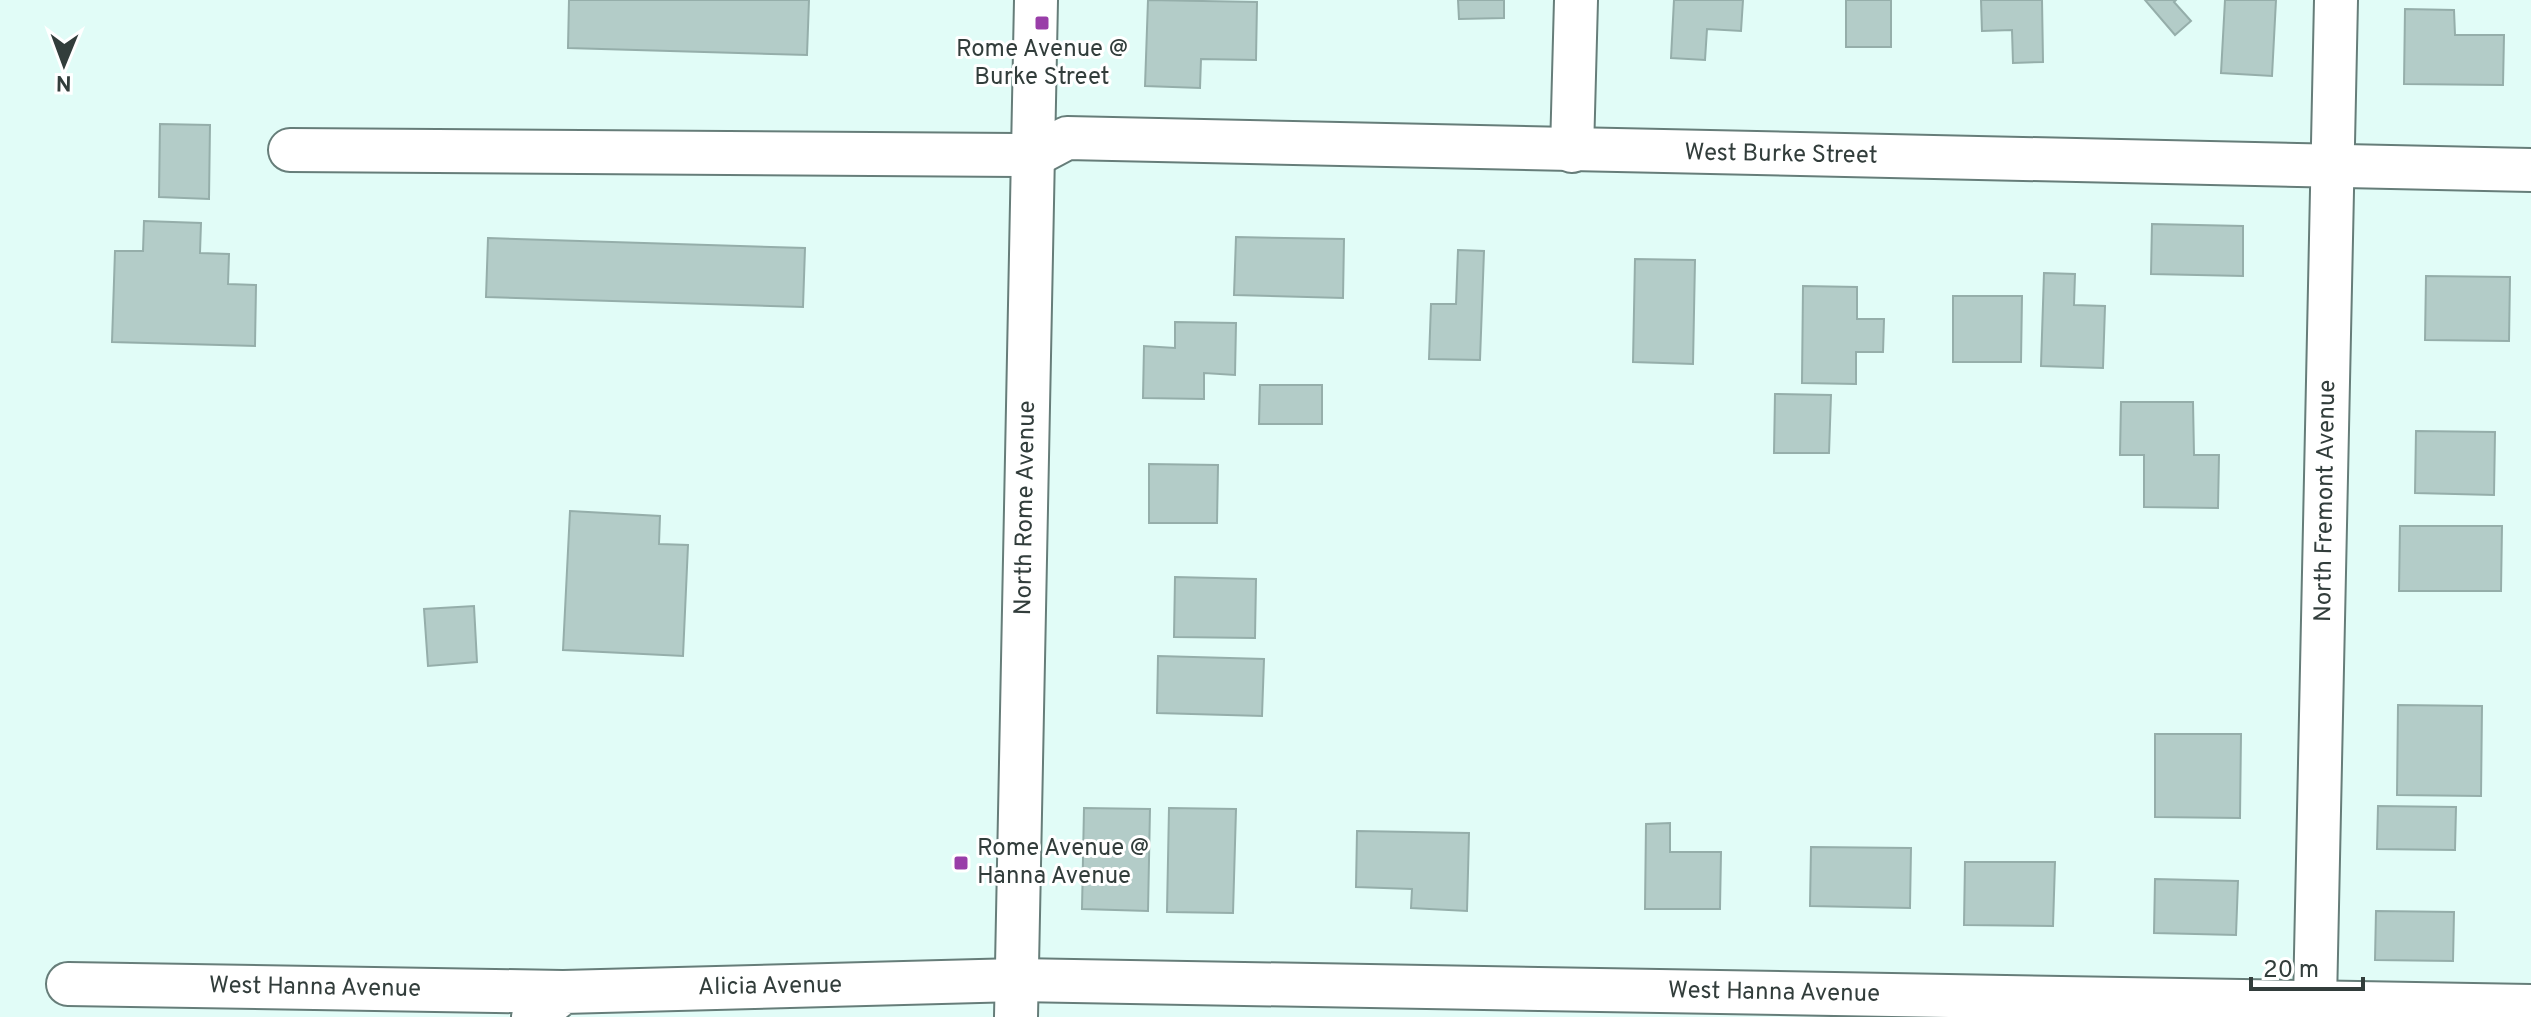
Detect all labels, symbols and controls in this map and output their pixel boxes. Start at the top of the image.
marker: Rome Avenue @ Burke Street [1033,14,1051,32]
north arrow [24,24,104,104]
place label: Rome Avenue @ Burke Street [956,35,1128,93]
text: N [56,68,72,95]
street label: West Burke Street [1684,138,1878,172]
street label: North Fremont Avenue [2309,380,2343,622]
street label: North Rome Avenue [1009,400,1043,616]
place label: Rome Avenue @ Hanna Avenue [977,834,1149,892]
marker: Rome Avenue @ Hanna Avenue [952,854,970,872]
scale bar [2251,941,2363,991]
text: 20 m [2263,956,2319,986]
street label: West Hanna Avenue [209,971,421,1005]
street label: Alicia Avenue [698,971,842,1003]
street label: West Hanna Avenue [1668,976,1880,1010]

